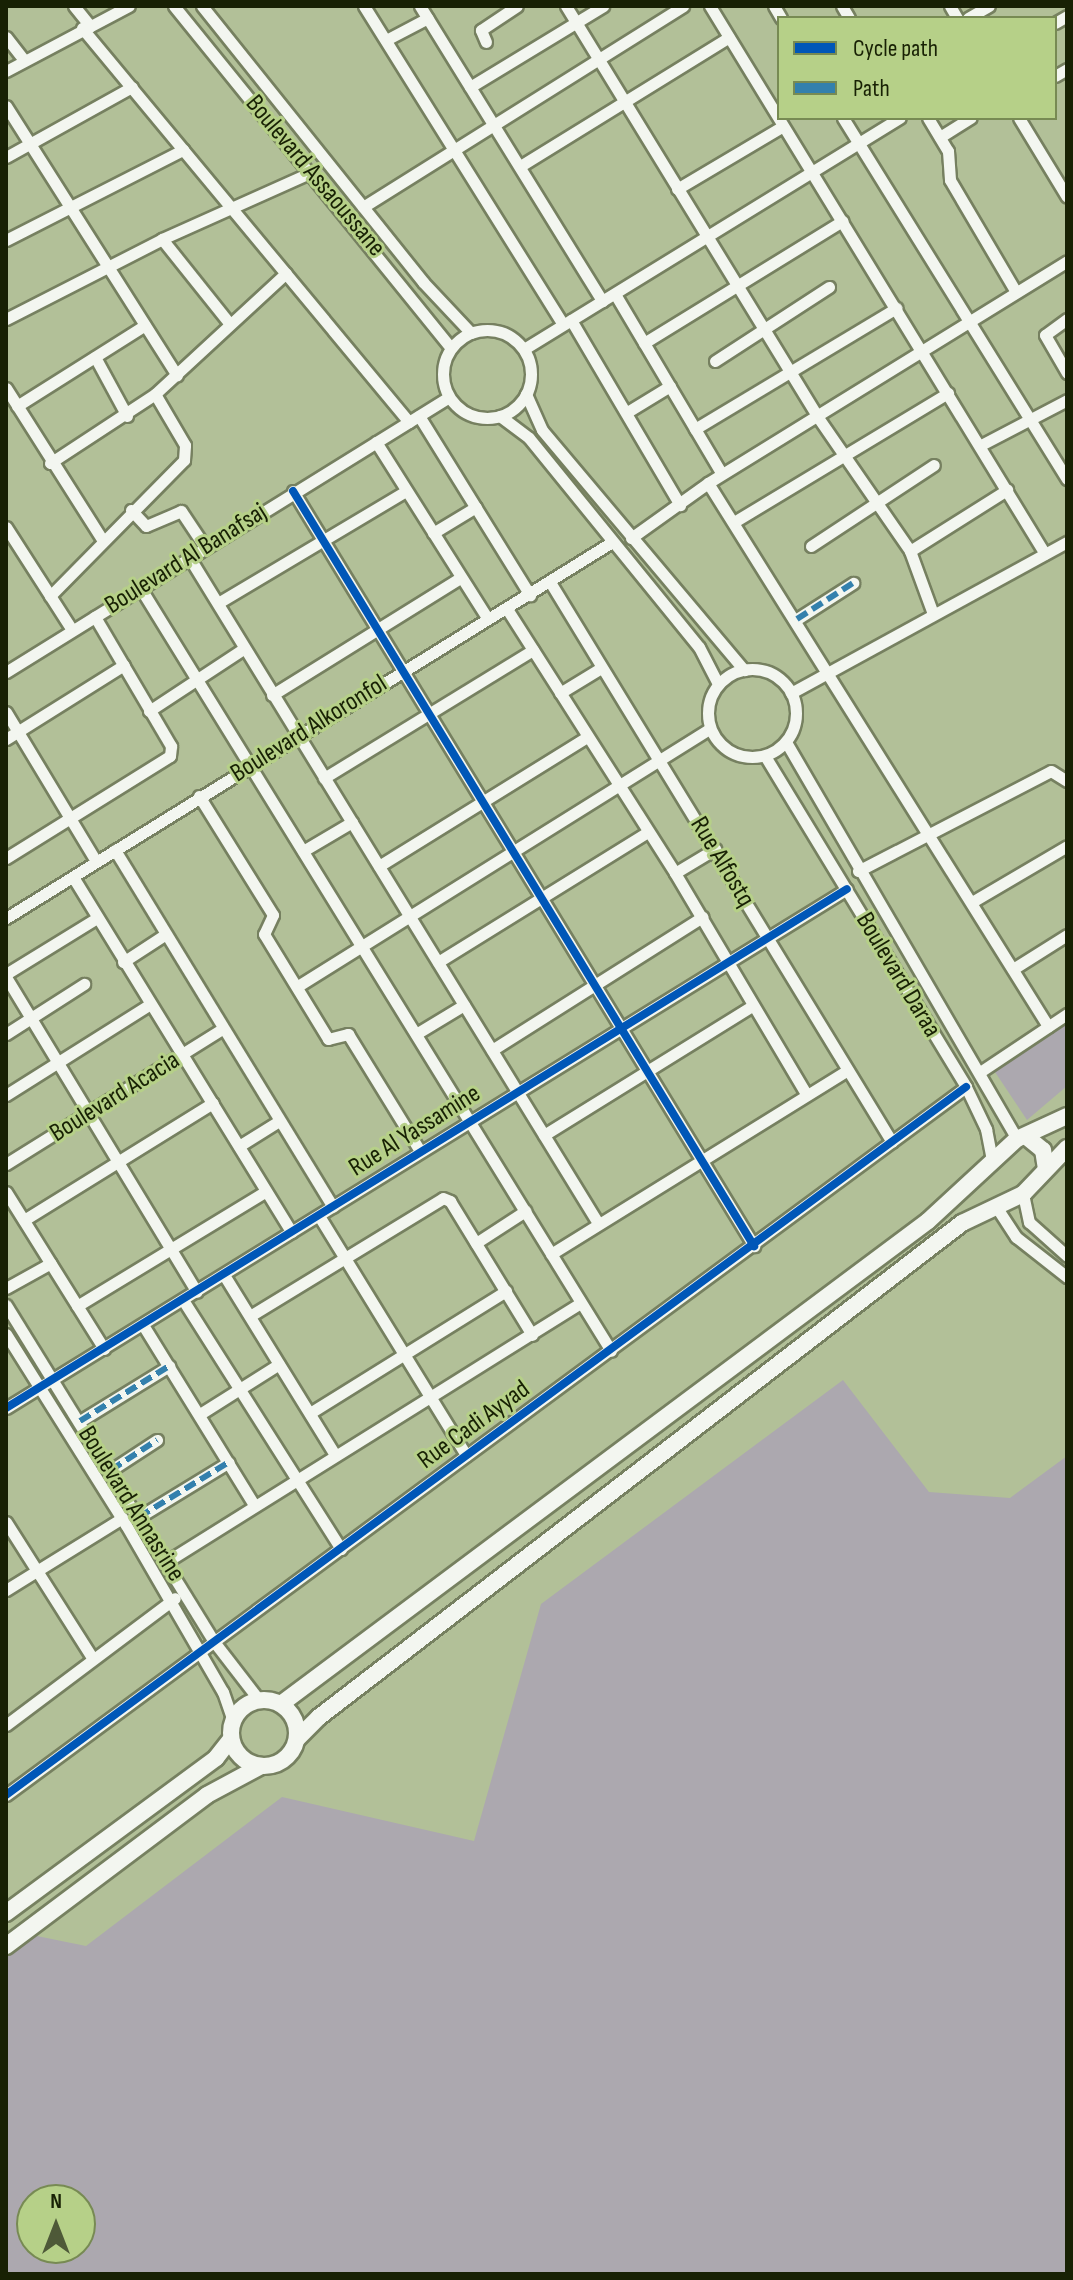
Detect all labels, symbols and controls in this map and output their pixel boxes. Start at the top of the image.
legend [777,16,1057,120]
text: Cycle path [853,34,938,63]
text: Path [853,74,890,103]
street label: Boulevard Assaoussane [238,89,392,263]
street label: Boulevard Al Banafsaj [99,497,273,621]
street label: Boulevard Alkoronfol [225,669,393,789]
street label: Rue Alfostq [683,811,761,913]
street label: Boulevard Daraa [849,907,947,1043]
street label: Boulevard Acacia [44,1045,186,1149]
street label: Rue Al Yassamine [344,1078,486,1184]
street label: Rue Cadi Ayyad [412,1374,536,1476]
street label: Boulevard Annasrine [71,1421,191,1587]
north arrow [16,2184,96,2264]
text: N [50,2188,62,2215]

